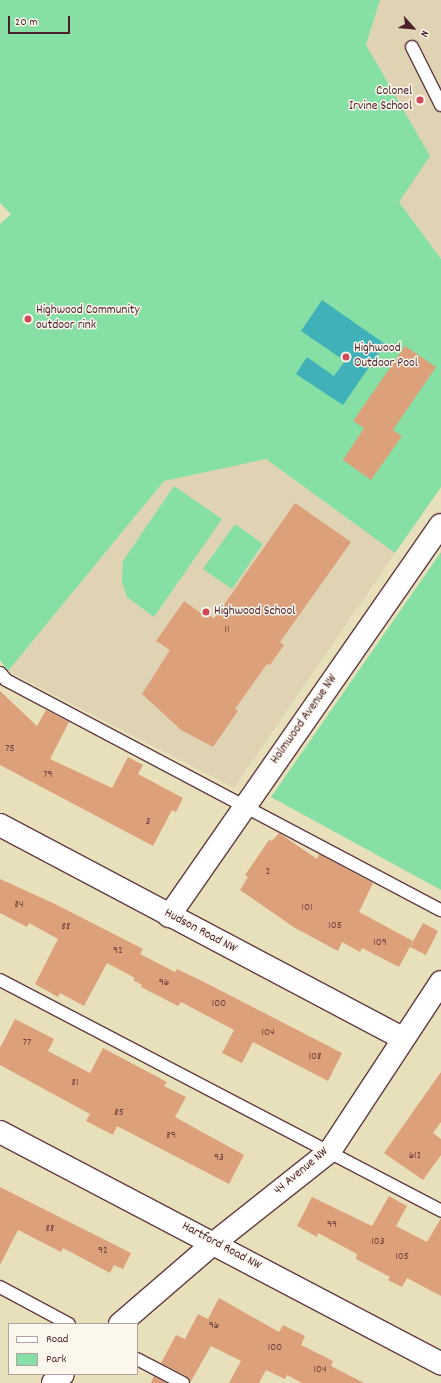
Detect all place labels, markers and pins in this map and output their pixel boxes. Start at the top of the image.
place label: Colonel Irvine School [349,85,412,116]
marker: Colonel Irvine School [415,95,425,105]
place label: Highwood Community outdoor rink [36,304,140,335]
marker: Highwood Community outdoor rink [23,314,33,324]
place label: Highwood Outdoor Pool [354,342,418,373]
marker: Highwood Outdoor Pool [341,352,351,362]
place label: Highwood School [214,604,295,620]
marker: Highwood School [201,607,211,617]

